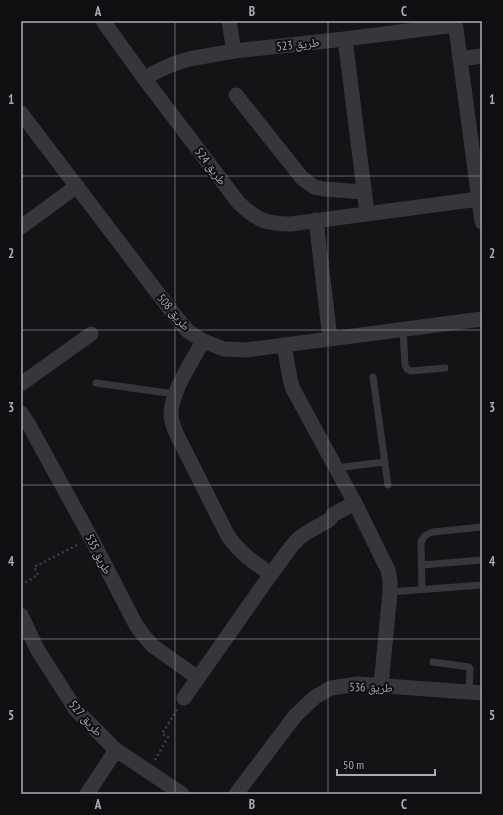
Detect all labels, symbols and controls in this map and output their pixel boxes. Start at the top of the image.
text: A [94,3,102,20]
text: B [249,3,255,20]
text: C [401,3,407,20]
street label: طريق 523 [276,34,320,54]
text: 1 [8,91,14,108]
text: 1 [489,91,495,108]
street label: طريق 524 [192,144,230,188]
text: 2 [8,245,14,262]
text: 2 [489,245,495,262]
street label: طريق 508 [154,291,194,334]
text: 3 [8,399,14,416]
text: 3 [489,399,495,416]
street label: طريق 535 [82,531,116,577]
text: 4 [8,553,15,570]
text: 4 [489,553,496,570]
street label: طريق 536 [349,679,393,695]
street label: طريق 527 [66,697,106,739]
text: 5 [8,707,14,724]
text: 5 [489,707,495,724]
scale bar [337,751,435,777]
text: 50 m [343,757,364,772]
text: A [94,796,102,813]
text: B [249,796,255,813]
text: C [401,796,407,813]

